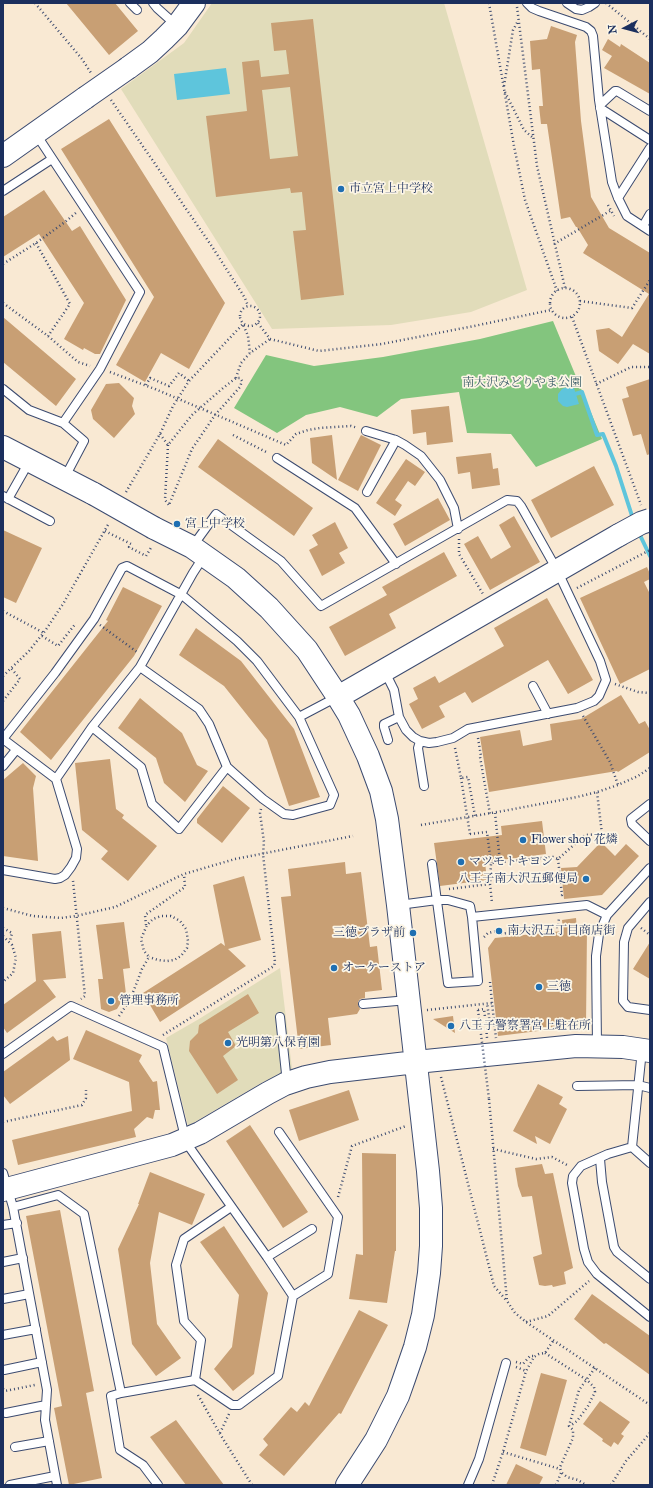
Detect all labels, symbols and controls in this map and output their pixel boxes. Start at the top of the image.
north arrow [605,8,645,48]
text: N [606,24,620,35]
place label: 市立宮上中学校 [349,182,433,196]
marker: 市立宮上中学校 [336,184,346,194]
park label: 南大沢みどりやま公園 [462,376,582,390]
place label: 宮上中学校 [185,517,245,531]
marker: 宮上中学校 [172,519,182,529]
place label: Flower shop 花燐 [531,833,618,847]
marker: Flower shop 花燐 [518,835,528,845]
place label: マツモトキヨシ [469,855,553,869]
marker: マツモトキヨシ [456,857,466,867]
place label: 八王子南大沢五郵便局 [458,872,578,886]
marker: 八王子南大沢五郵便局 [581,874,591,884]
place label: 南大沢五丁目商店街 [507,924,615,938]
place label: 三徳プラザ前 [333,926,405,940]
marker: 南大沢五丁目商店街 [494,926,504,936]
marker: 三徳プラザ前 [408,928,418,938]
place label: オーケーストア [342,961,426,975]
marker: オーケーストア [329,963,339,973]
place label: 三徳 [547,980,571,994]
marker: 三徳 [534,982,544,992]
place label: 管理事務所 [119,994,179,1008]
marker: 管理事務所 [106,996,116,1006]
place label: 八王子警察署宮上駐在所 [459,1019,591,1033]
marker: 八王子警察署宮上駐在所 [446,1021,456,1031]
place label: 光明第八保育園 [236,1036,320,1050]
marker: 光明第八保育園 [223,1038,233,1048]

